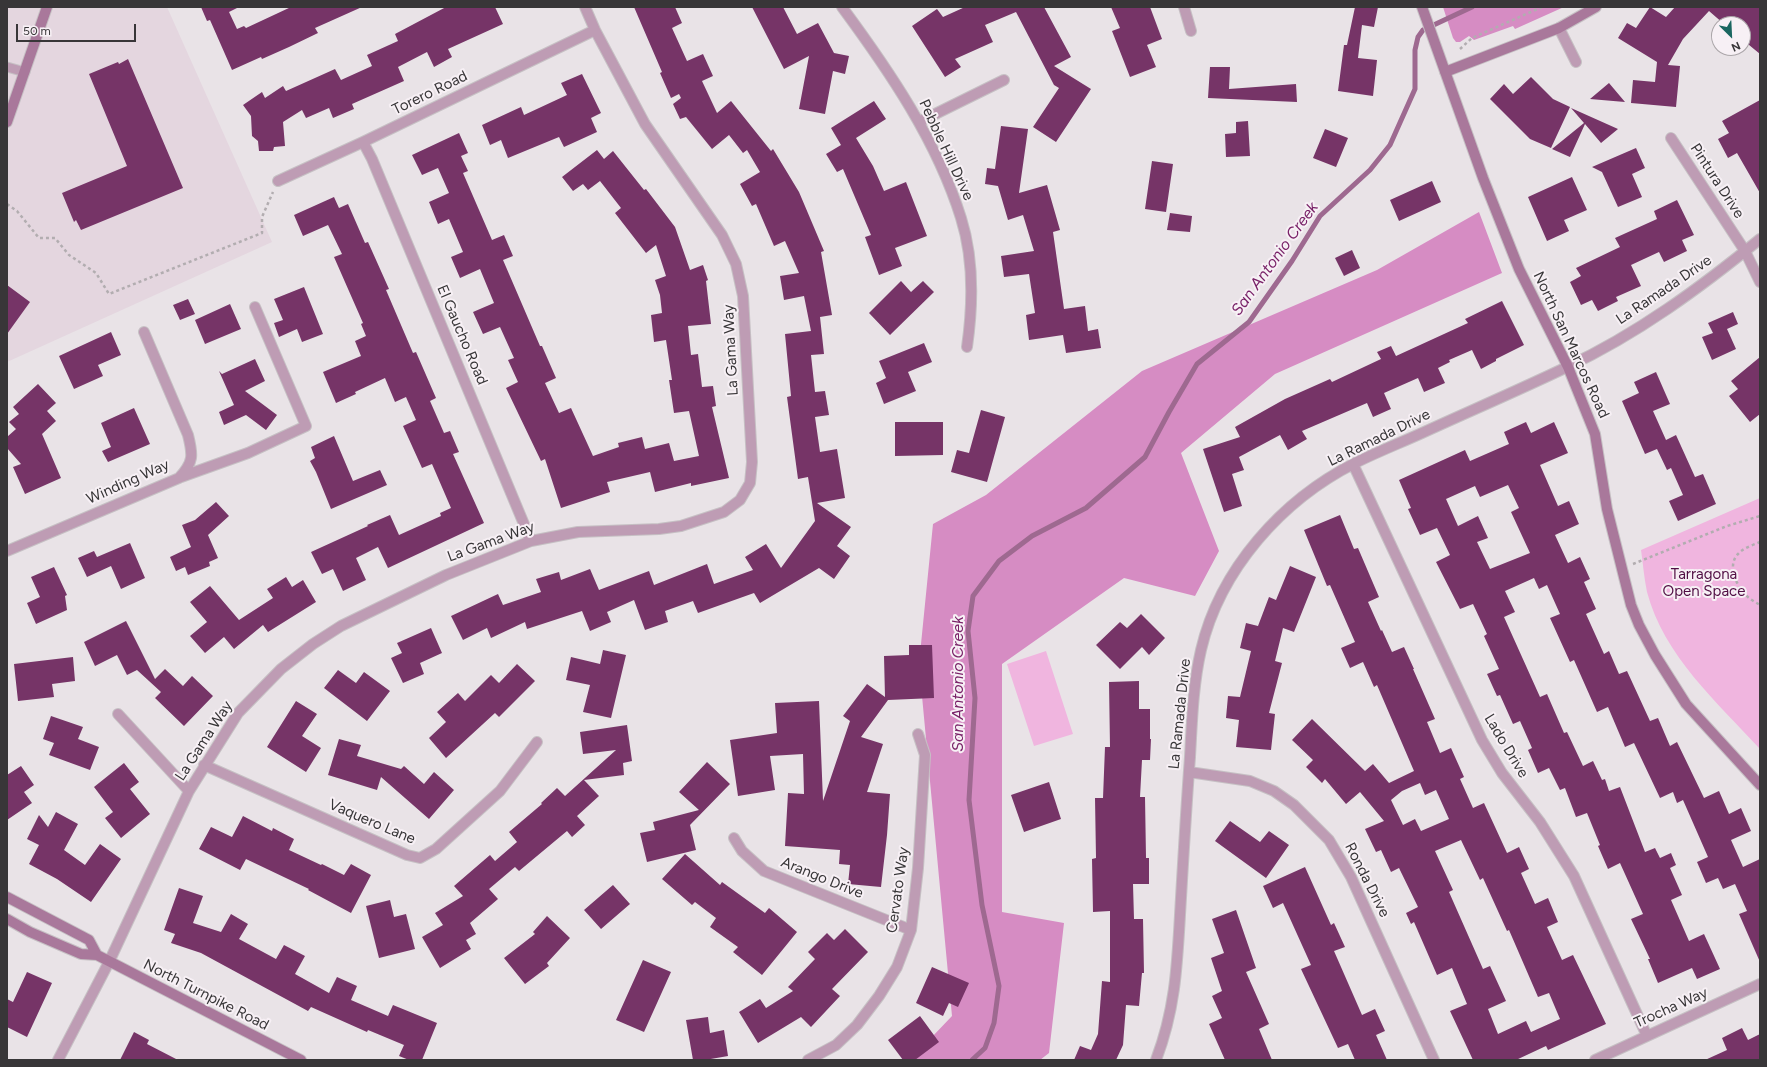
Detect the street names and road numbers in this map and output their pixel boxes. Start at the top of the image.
street label: Torero Road [390,67,470,119]
street label: Pebble Hill Drive [915,97,977,203]
street label: Pintura Drive [1686,140,1748,222]
street label: La Ramada Drive [1613,251,1715,329]
street label: North San Marcos Road [1529,269,1613,421]
street label: El Gaucho Road [433,282,491,388]
street label: La Gama Way [720,304,742,396]
street label: La Ramada Drive [1325,405,1433,471]
street label: Winding Way [84,456,172,508]
street label: La Gama Way [445,518,537,566]
street label: La Ramada Drive [1165,658,1195,770]
street label: La Gama Way [172,698,236,784]
street label: Lado Drive [1480,711,1532,781]
street label: Vaquero Lane [326,796,418,848]
street label: Ronda Drive [1341,840,1393,920]
street label: Cervato Way [883,846,913,934]
street label: Arango Drive [778,853,866,903]
street label: North Turnpike Road [140,956,272,1034]
street label: Trocha Way [1632,984,1710,1032]

